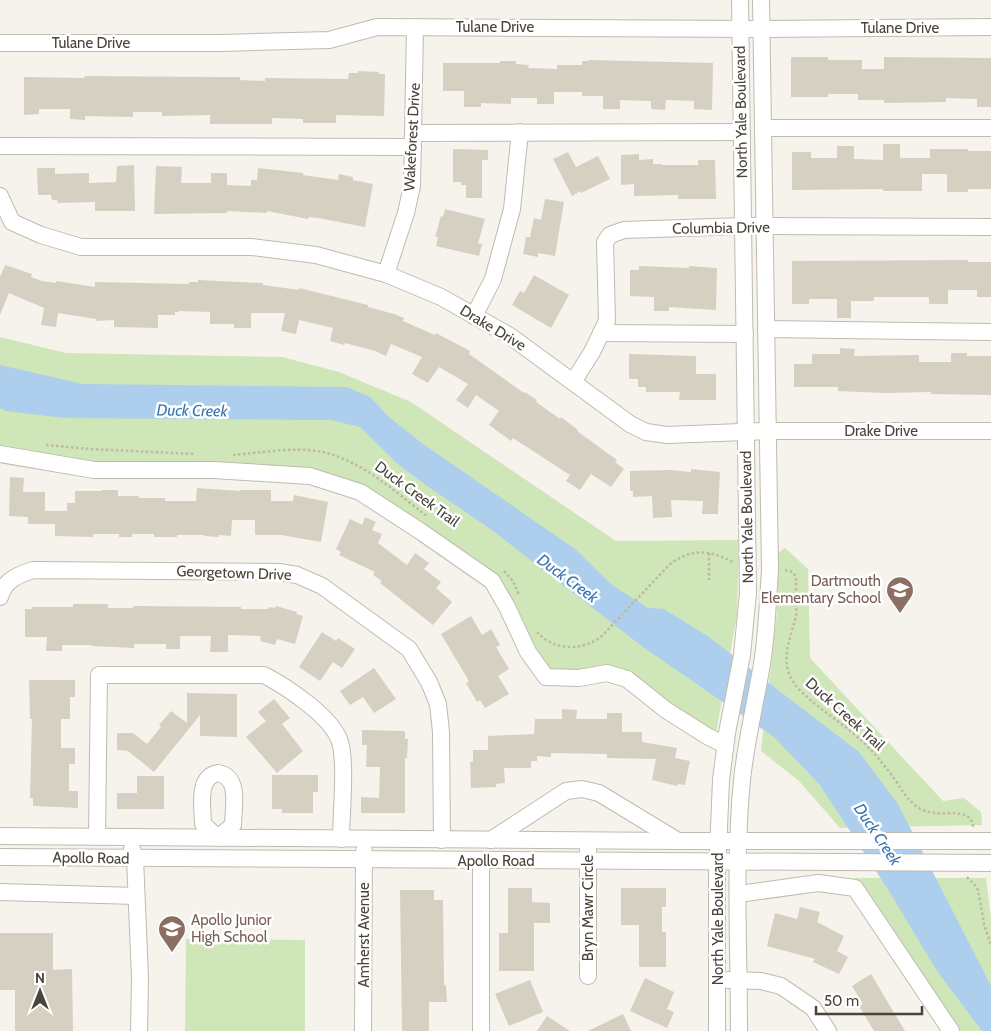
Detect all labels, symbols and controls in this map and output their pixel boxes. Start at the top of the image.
street label: Tulane Drive [456,18,535,36]
street label: Tulane Drive [861,19,940,37]
street label: Tulane Drive [52,34,131,52]
street label: North Yale Boulevard [731,46,751,178]
street label: Wakeforest Drive [400,82,424,192]
street label: Columbia Drive [672,218,770,238]
street label: Drake Drive [457,301,530,355]
water label: Duck Creek [156,400,229,421]
street label: Drake Drive [844,422,918,440]
street label: North Yale Boulevard [737,451,757,583]
street label: Duck Creek Trail [371,457,463,531]
water label: Duck Creek [534,550,603,608]
street label: Georgetown Drive [176,562,292,584]
place label: Dartmouth Elementary School [761,572,881,607]
school or university icon: Dartmouth Elementary School [885,575,915,614]
street label: Duck Creek Trail [802,674,888,754]
water label: Duck Creek [850,800,906,870]
street label: Apollo Road [52,848,130,868]
street label: Apollo Road [457,852,535,870]
street label: North Yale Boulevard [709,853,727,985]
street label: Bryn Mawr Circle [579,854,597,961]
street label: Amherst Avenue [355,882,373,988]
place label: Apollo Junior High School [191,911,272,946]
school or university icon: Apollo Junior High School [157,914,187,953]
north arrow [15,966,65,1016]
text: N [35,969,45,987]
scale bar [816,984,922,1016]
text: 50 m [824,992,859,1010]

